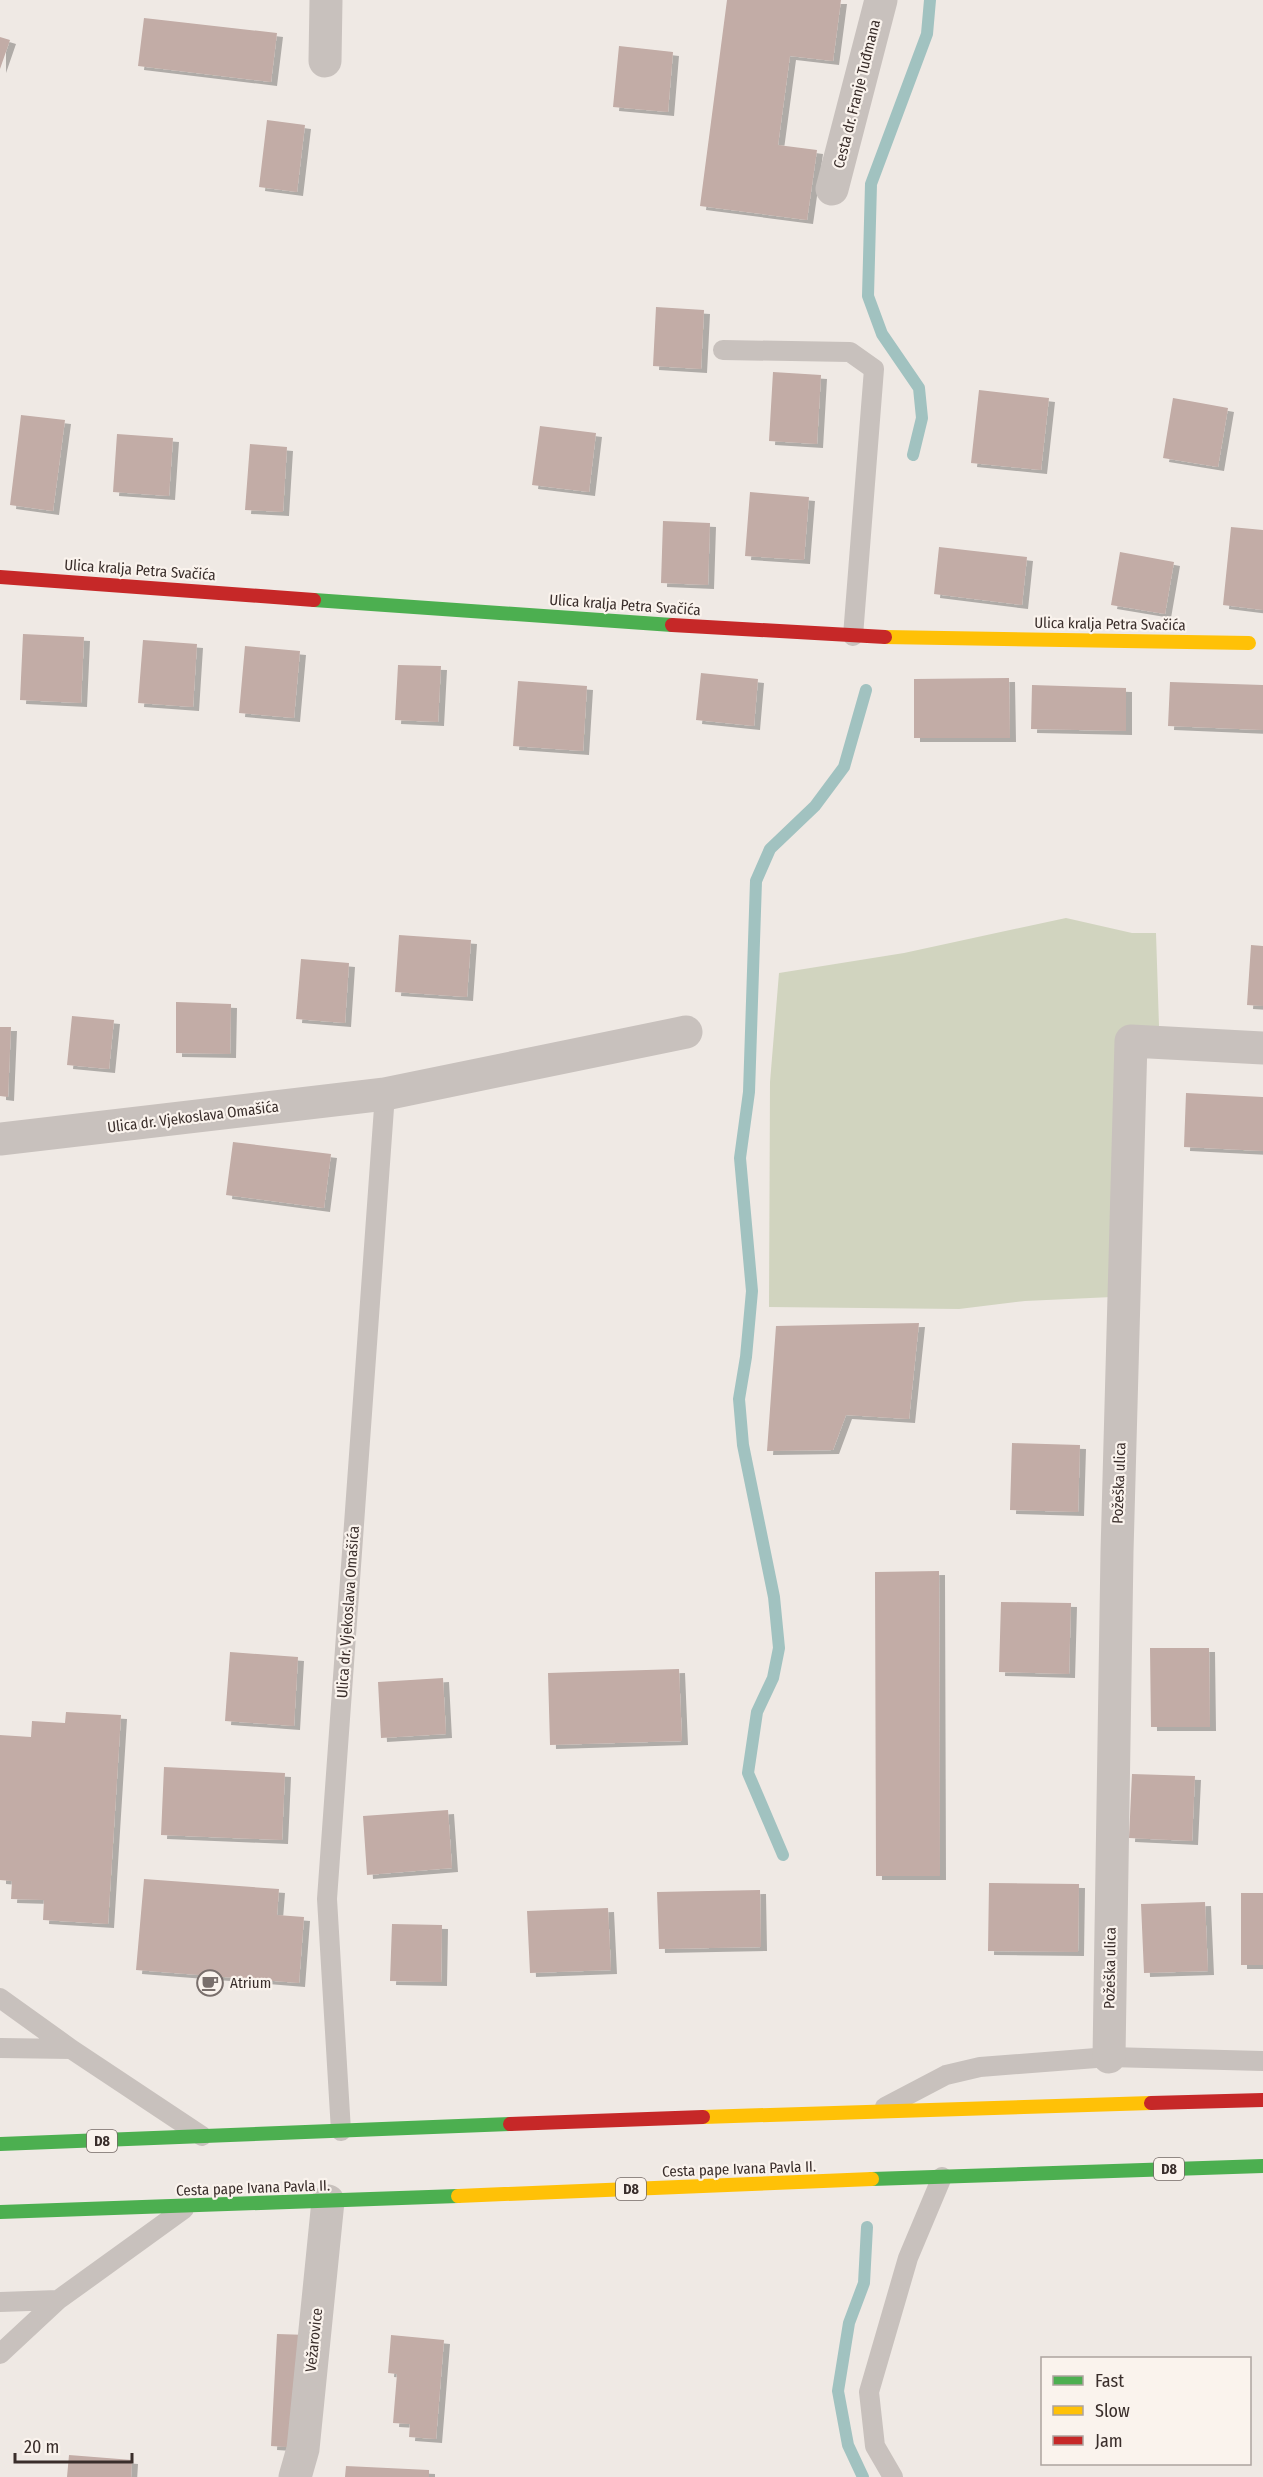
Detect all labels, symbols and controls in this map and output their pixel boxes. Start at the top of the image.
street label: Cesta dr. Franje Tuđmana [830,18,884,170]
street label: Ulica kralja Petra Svačića [64,556,216,584]
street label: Ulica kralja Petra Svačića [549,591,701,619]
street label: Ulica kralja Petra Svačića [1034,614,1186,634]
street label: Ulica dr. Vjekoslava Omašića [106,1098,280,1136]
street label: Požeška ulica [1109,1442,1129,1524]
street label: Ulica dr. Vjekoslava Omašića [333,1525,363,1699]
street label: Požeška ulica [1100,1927,1120,2009]
cafe icon: Atrium [195,1968,225,1998]
place label: Atrium [230,1974,271,1992]
road number: D8 [87,2130,117,2152]
street label: Cesta pape Ivana Pavla II. [662,2157,816,2181]
road number: D8 [1154,2158,1184,2180]
street label: Cesta pape Ivana Pavla II. [176,2176,330,2200]
road number: D8 [616,2178,646,2200]
street label: Vežarovice [302,2307,326,2373]
legend [1041,2357,1251,2465]
text: Fast [1095,2370,1124,2392]
text: Slow [1095,2400,1130,2422]
scale bar [15,2426,132,2464]
text: Jam [1095,2430,1123,2452]
text: 20 m [24,2436,59,2458]

